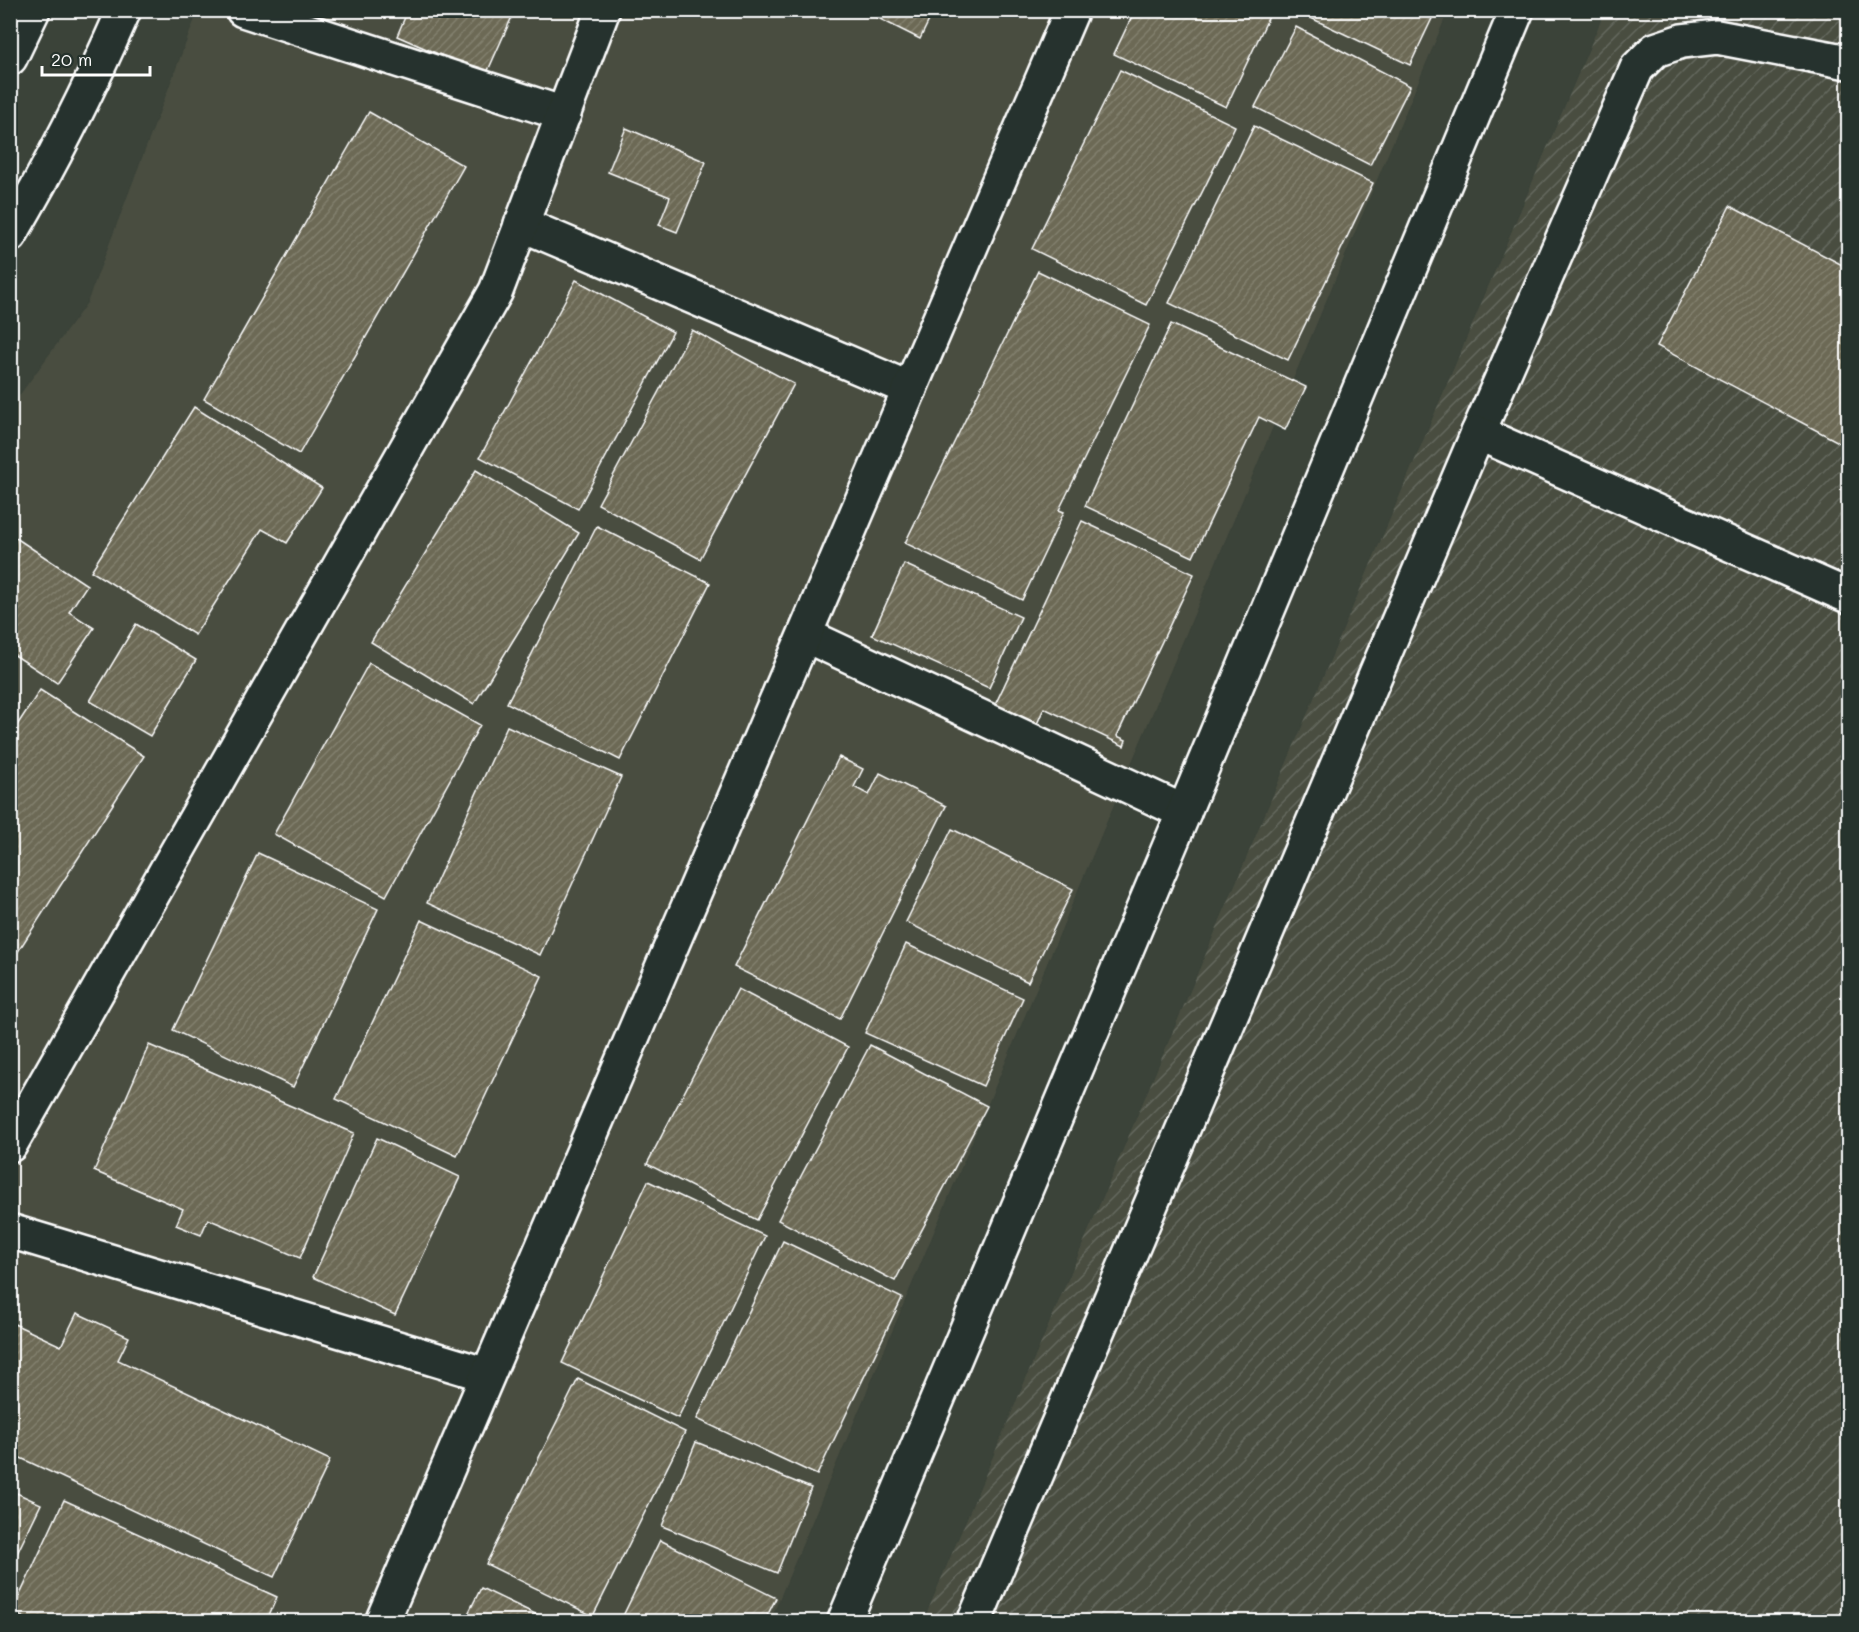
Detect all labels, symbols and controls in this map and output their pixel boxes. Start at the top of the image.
scale bar [42,39,150,77]
text: 20 m [51,47,92,71]

